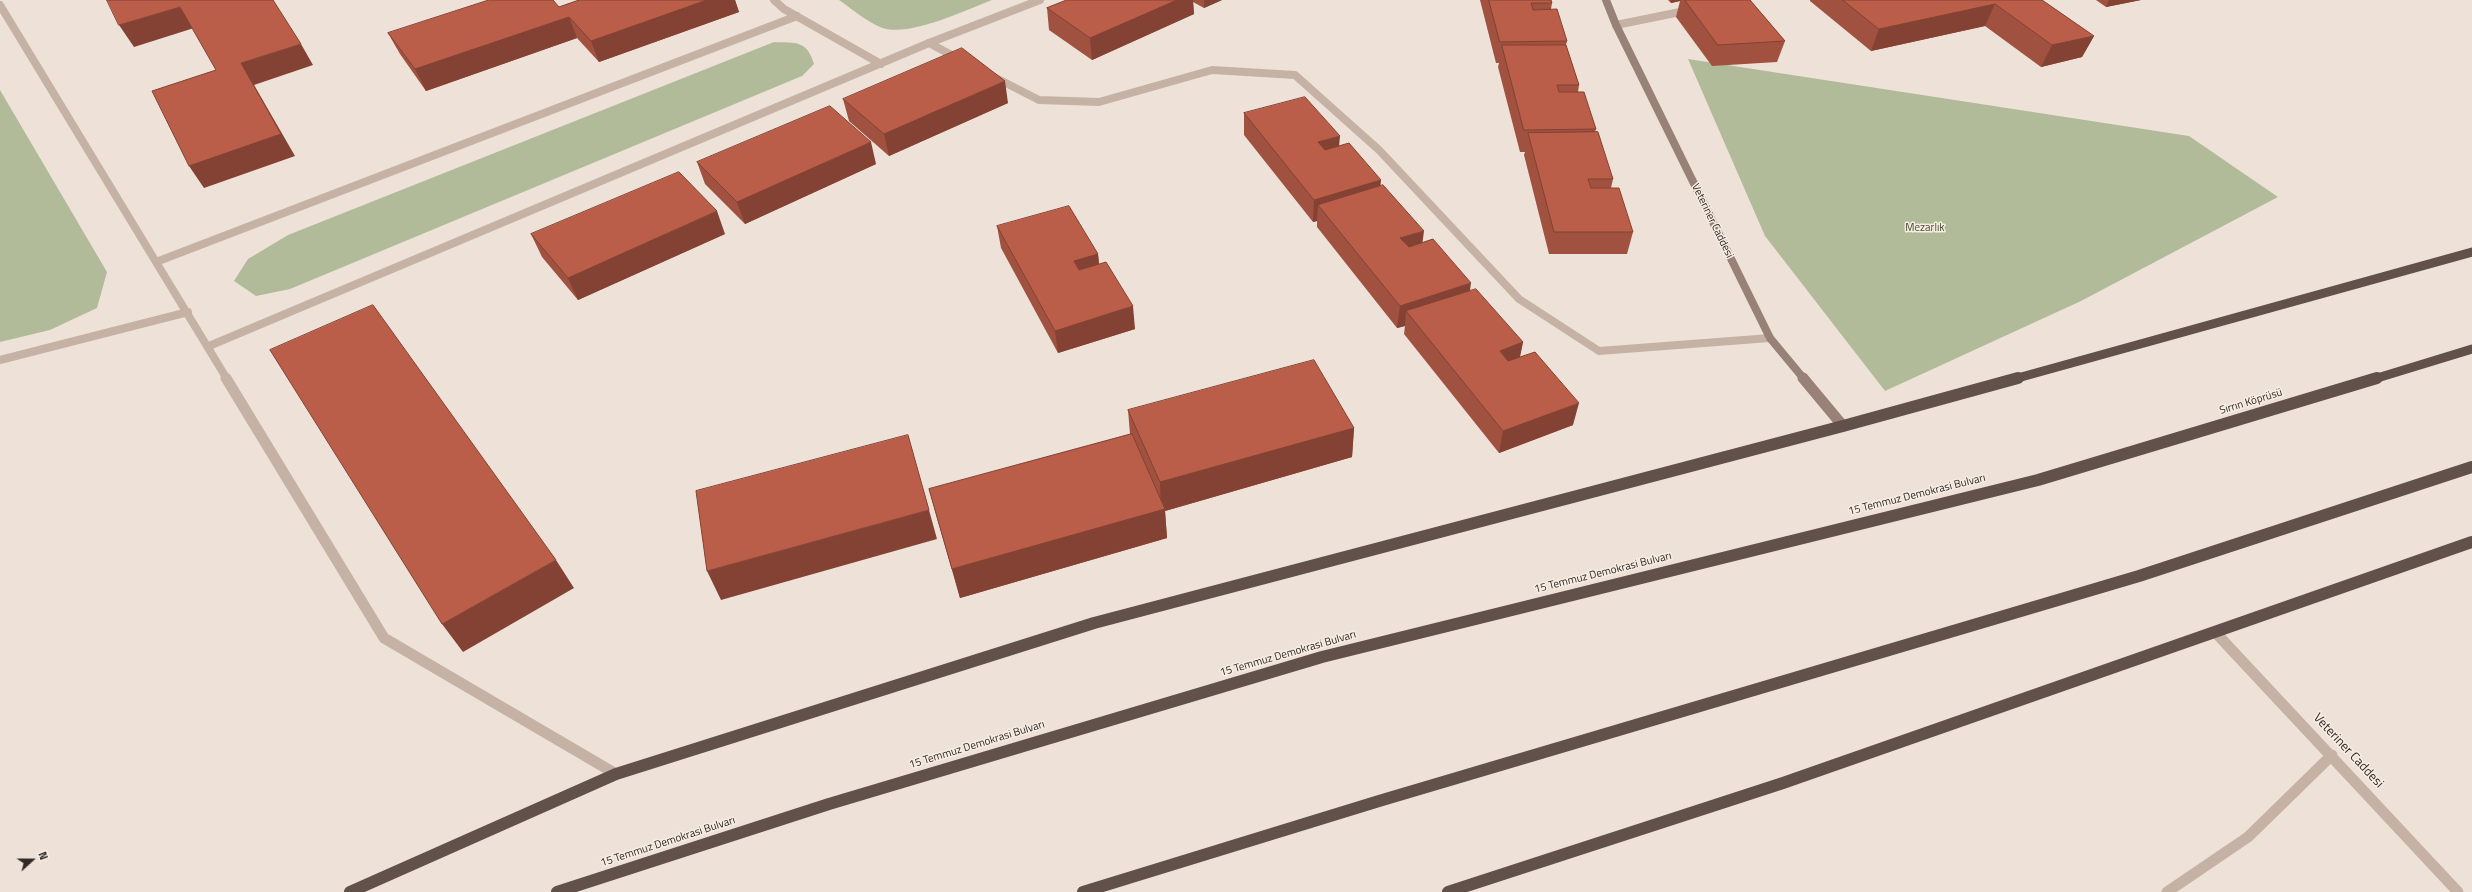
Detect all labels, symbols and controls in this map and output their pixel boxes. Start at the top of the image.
street label: Veteriner Caddesi [1688,182,1736,260]
park label: Mezarlık [1905,221,1945,235]
street label: Sırrın Köprüsü [2218,386,2284,418]
street label: 15 Temmuz Demokrasi Bulvarı [1847,472,1987,518]
street label: 15 Temmuz Demokrasi Bulvarı [1533,550,1673,596]
street label: 15 Temmuz Demokrasi Bulvarı [1218,628,1358,680]
street label: Veteriner Caddesi [2310,711,2386,791]
street label: 15 Temmuz Demokrasi Bulvarı [908,718,1046,772]
street label: 15 Temmuz Demokrasi Bulvarı [599,814,737,870]
north arrow [12,840,52,880]
text: N [34,849,52,862]

